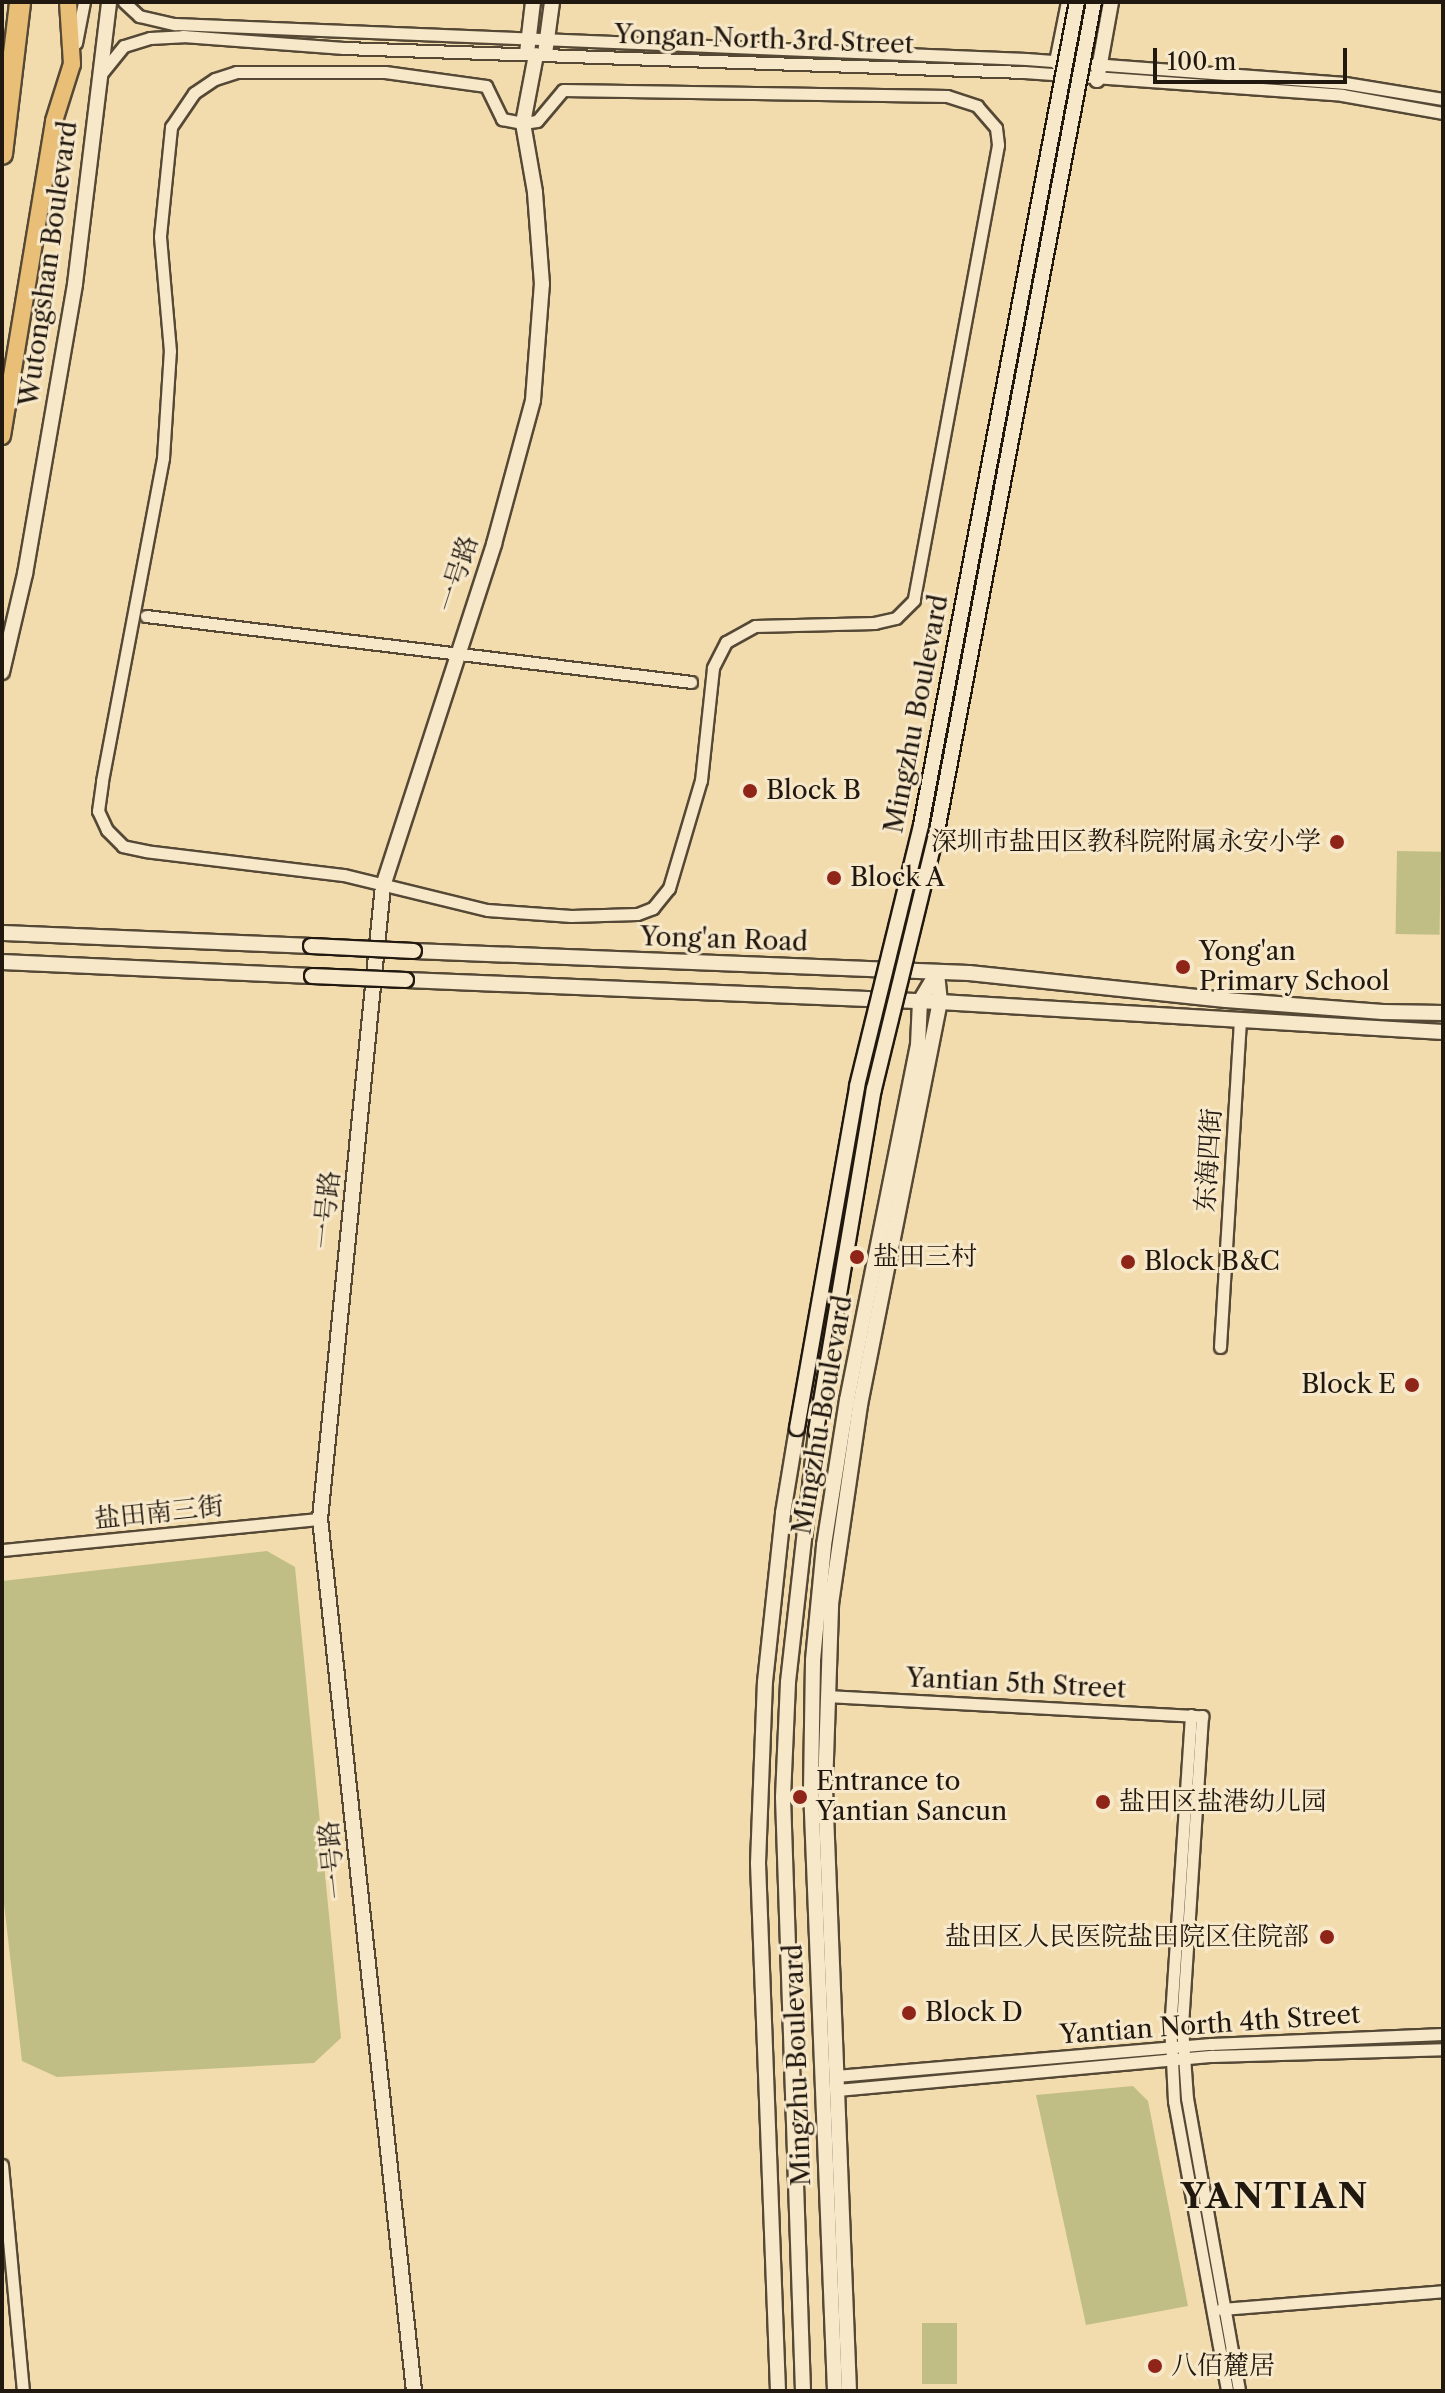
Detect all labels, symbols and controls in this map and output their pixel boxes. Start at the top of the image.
street label: Yongan North 3rd Street [614,19,914,61]
scale bar [1157,32,1351,82]
text: 100 m [1167,47,1236,76]
street label: Wutongshan Boulevard [14,119,84,409]
street label: 一号路 [431,532,485,616]
street label: Mingzhu Boulevard [879,592,955,836]
place label: Block B [766,775,861,807]
marker: Block B [741,782,759,800]
place label: 深圳市盐田区教科院附属永安小学 [931,826,1321,858]
marker: 深圳市盐田区教科院附属永安小学 [1328,833,1346,851]
place label: Block A [850,862,947,894]
marker: Block A [825,869,843,887]
street label: Yong'an Road [640,921,808,959]
place label: Yong'an Primary School [1199,936,1390,998]
marker: Yong'an Primary School [1174,958,1192,976]
street label: 东海四街 [1190,1107,1228,1213]
street label: 一号路 [307,1170,347,1250]
place label: 盐田三村 [873,1241,977,1273]
place label: Block B&C [1144,1246,1280,1278]
marker: 盐田三村 [848,1248,866,1266]
marker: Block B&C [1119,1253,1137,1271]
street label: Mingzhu Boulevard [787,1293,859,1537]
place label: Block E [1301,1369,1396,1401]
marker: Block E [1403,1376,1421,1394]
street label: 盐田南三街 [93,1491,225,1535]
street label: Yantian 5th Street [905,1663,1127,1705]
place label: Entrance to Yantian Sancun [816,1766,1007,1828]
place label: 盐田区盐港幼儿园 [1119,1786,1327,1818]
marker: Entrance to Yantian Sancun [791,1788,809,1806]
marker: 盐田区盐港幼儿园 [1094,1793,1112,1811]
street label: 一号路 [313,1820,353,1900]
place label: 盐田区人民医院盐田院区住院部 [945,1921,1309,1953]
marker: 盐田区人民医院盐田院区住院部 [1316,1926,1338,1948]
street label: Mingzhu Boulevard [778,1943,818,2187]
place label: Block D [925,1997,1023,2029]
street label: Yantian North 4th Street [1059,1999,1361,2051]
marker: Block D [900,2004,918,2022]
district label: YANTIAN [1181,2177,1369,2217]
place label: 八佰麓居 [1171,2350,1275,2382]
marker: 八佰麓居 [1146,2357,1164,2375]

